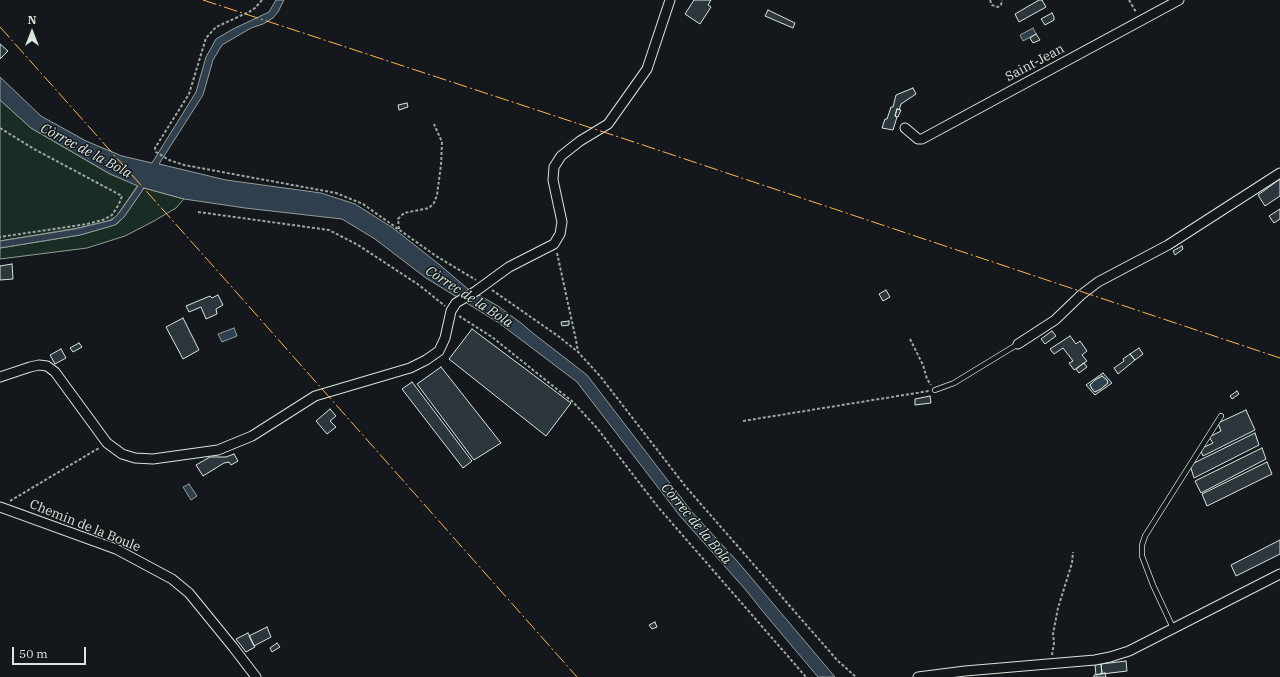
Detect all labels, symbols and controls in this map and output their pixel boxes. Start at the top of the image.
north arrow [12,12,52,52]
text: N [28,13,36,27]
street label: Saint-Jean [1003,41,1067,85]
water label: Còrrec de la Bola [38,120,134,182]
water label: Còrrec de la Bola [422,263,516,331]
water label: Còrrec de la Bola [657,480,735,568]
street label: Chemin de la Boule [27,497,143,555]
scale bar [14,639,88,665]
text: 50 m [19,646,48,661]

